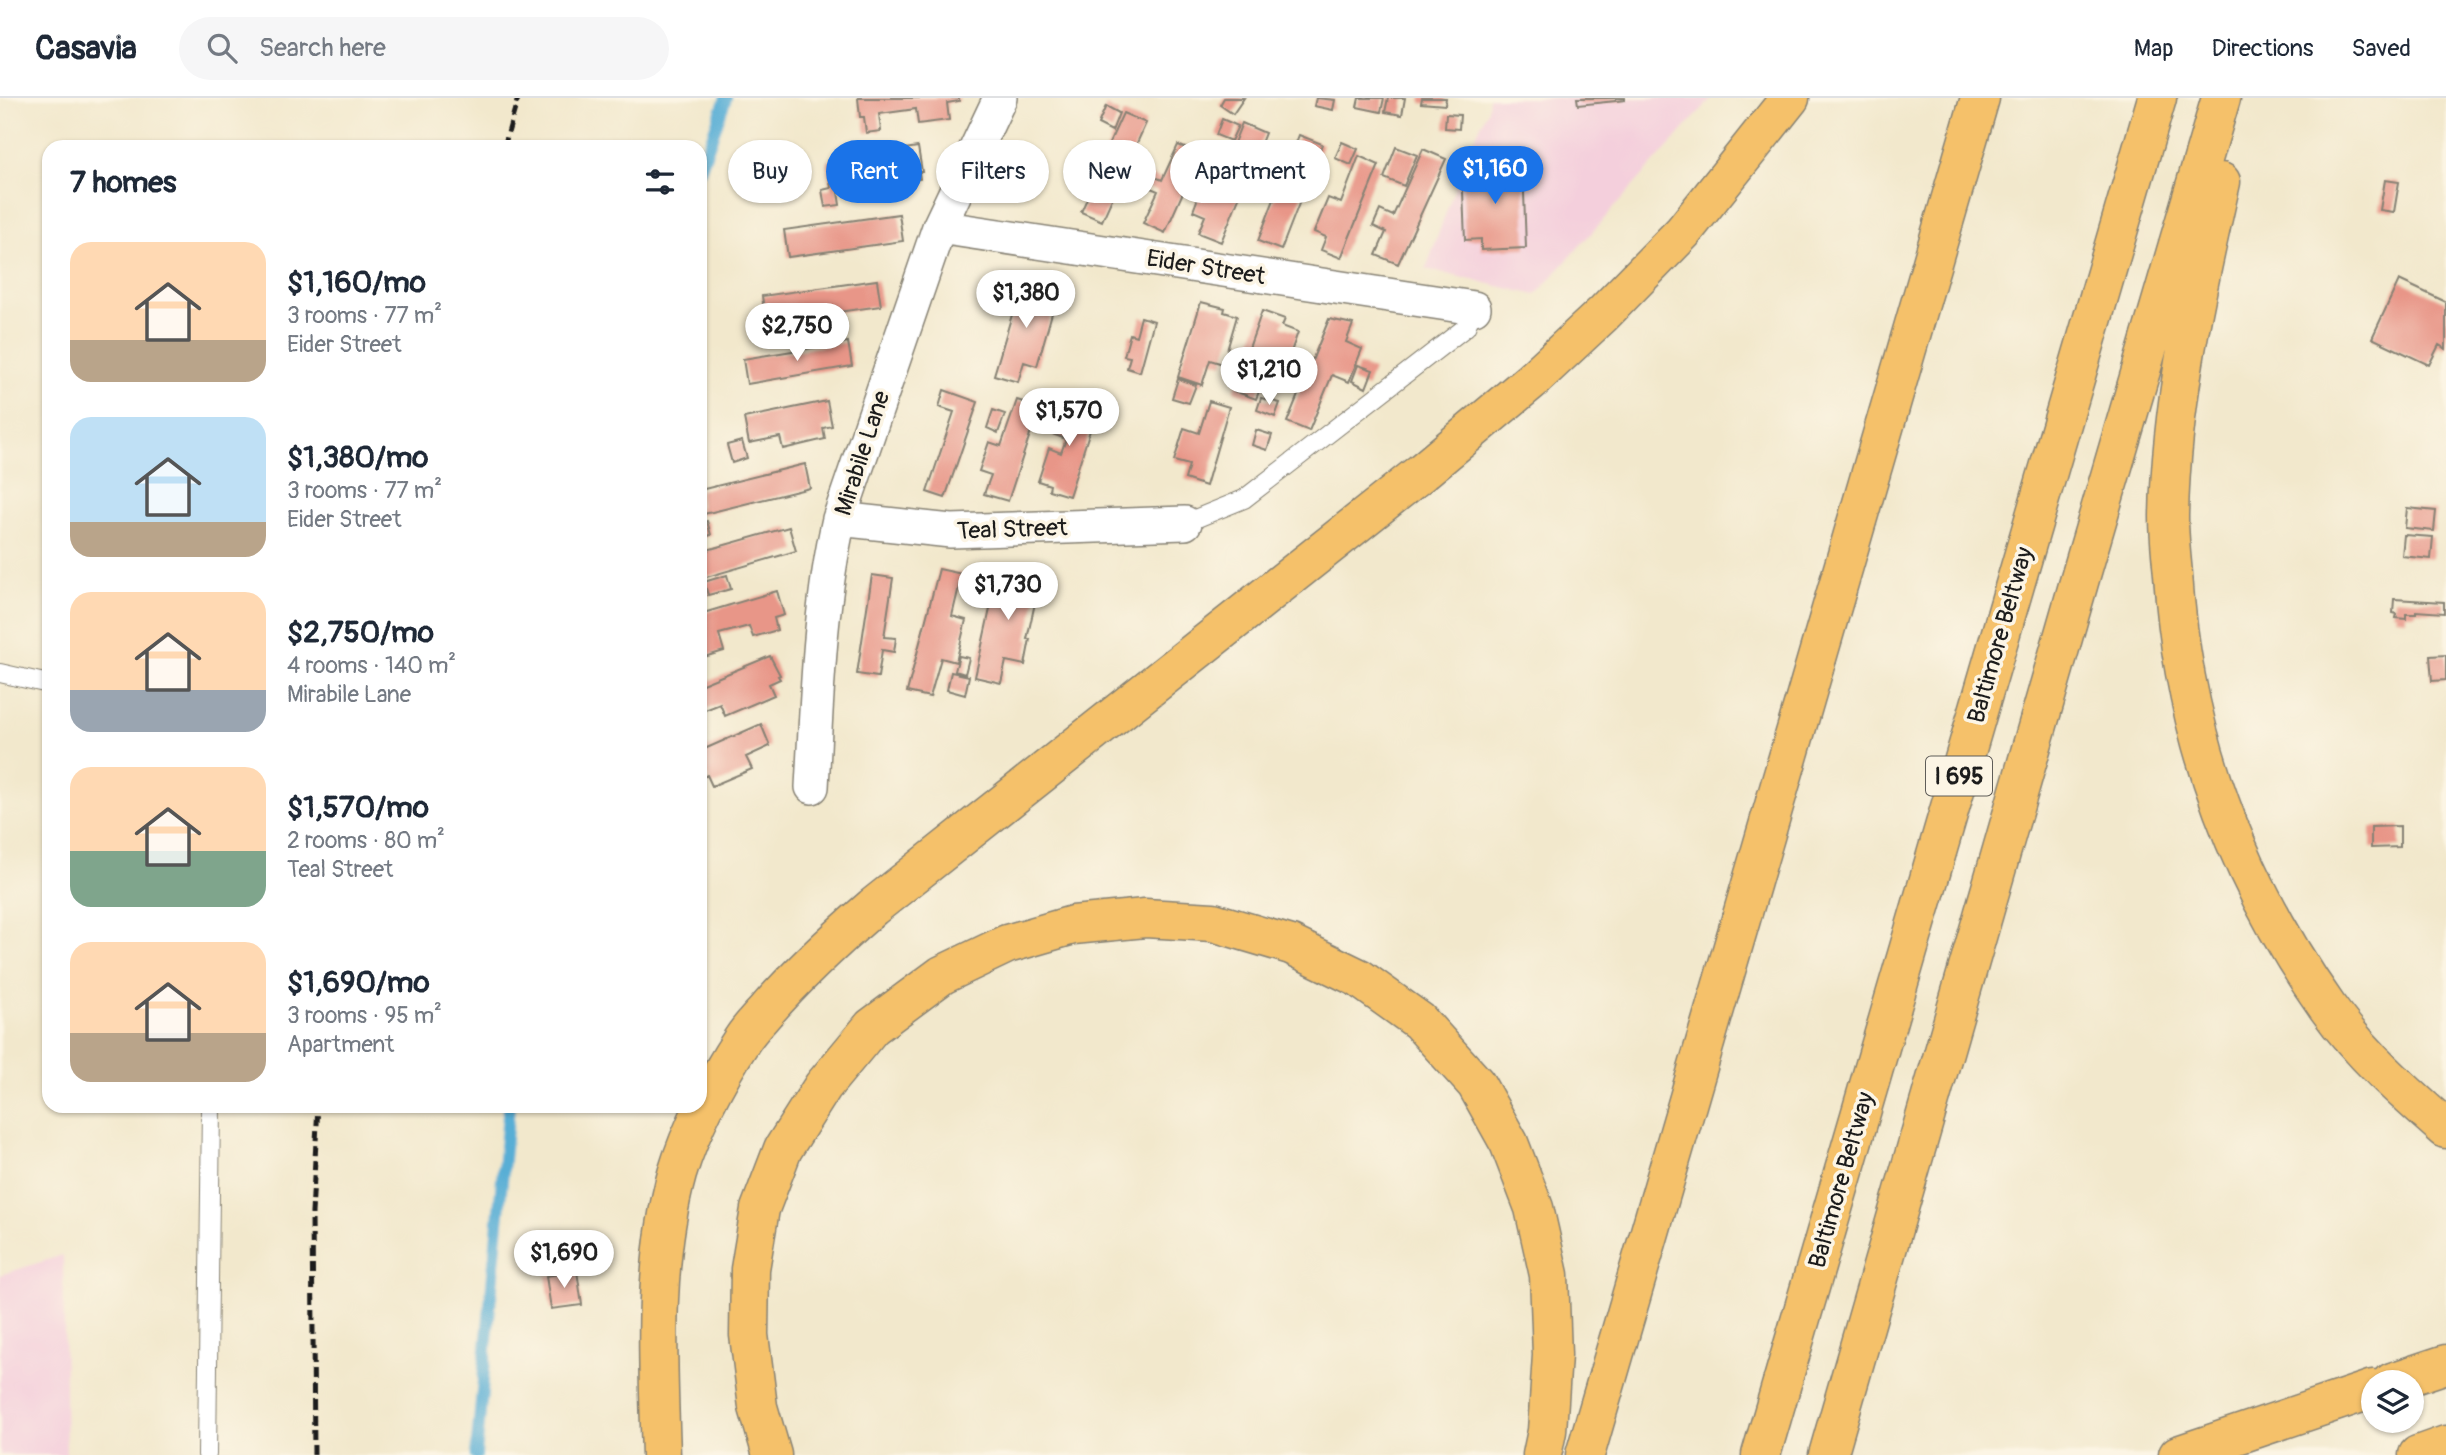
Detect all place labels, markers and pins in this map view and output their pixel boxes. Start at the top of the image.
pin: $1,160 [1438,146,1552,206]
pin: $1,380 [969,271,1083,330]
pin: $2,750 [740,303,854,363]
pin: $1,210 [1212,348,1326,407]
pin: $1,570 [1012,388,1126,448]
pin: $1,730 [951,562,1065,622]
pin: $1,690 [507,1230,621,1290]

